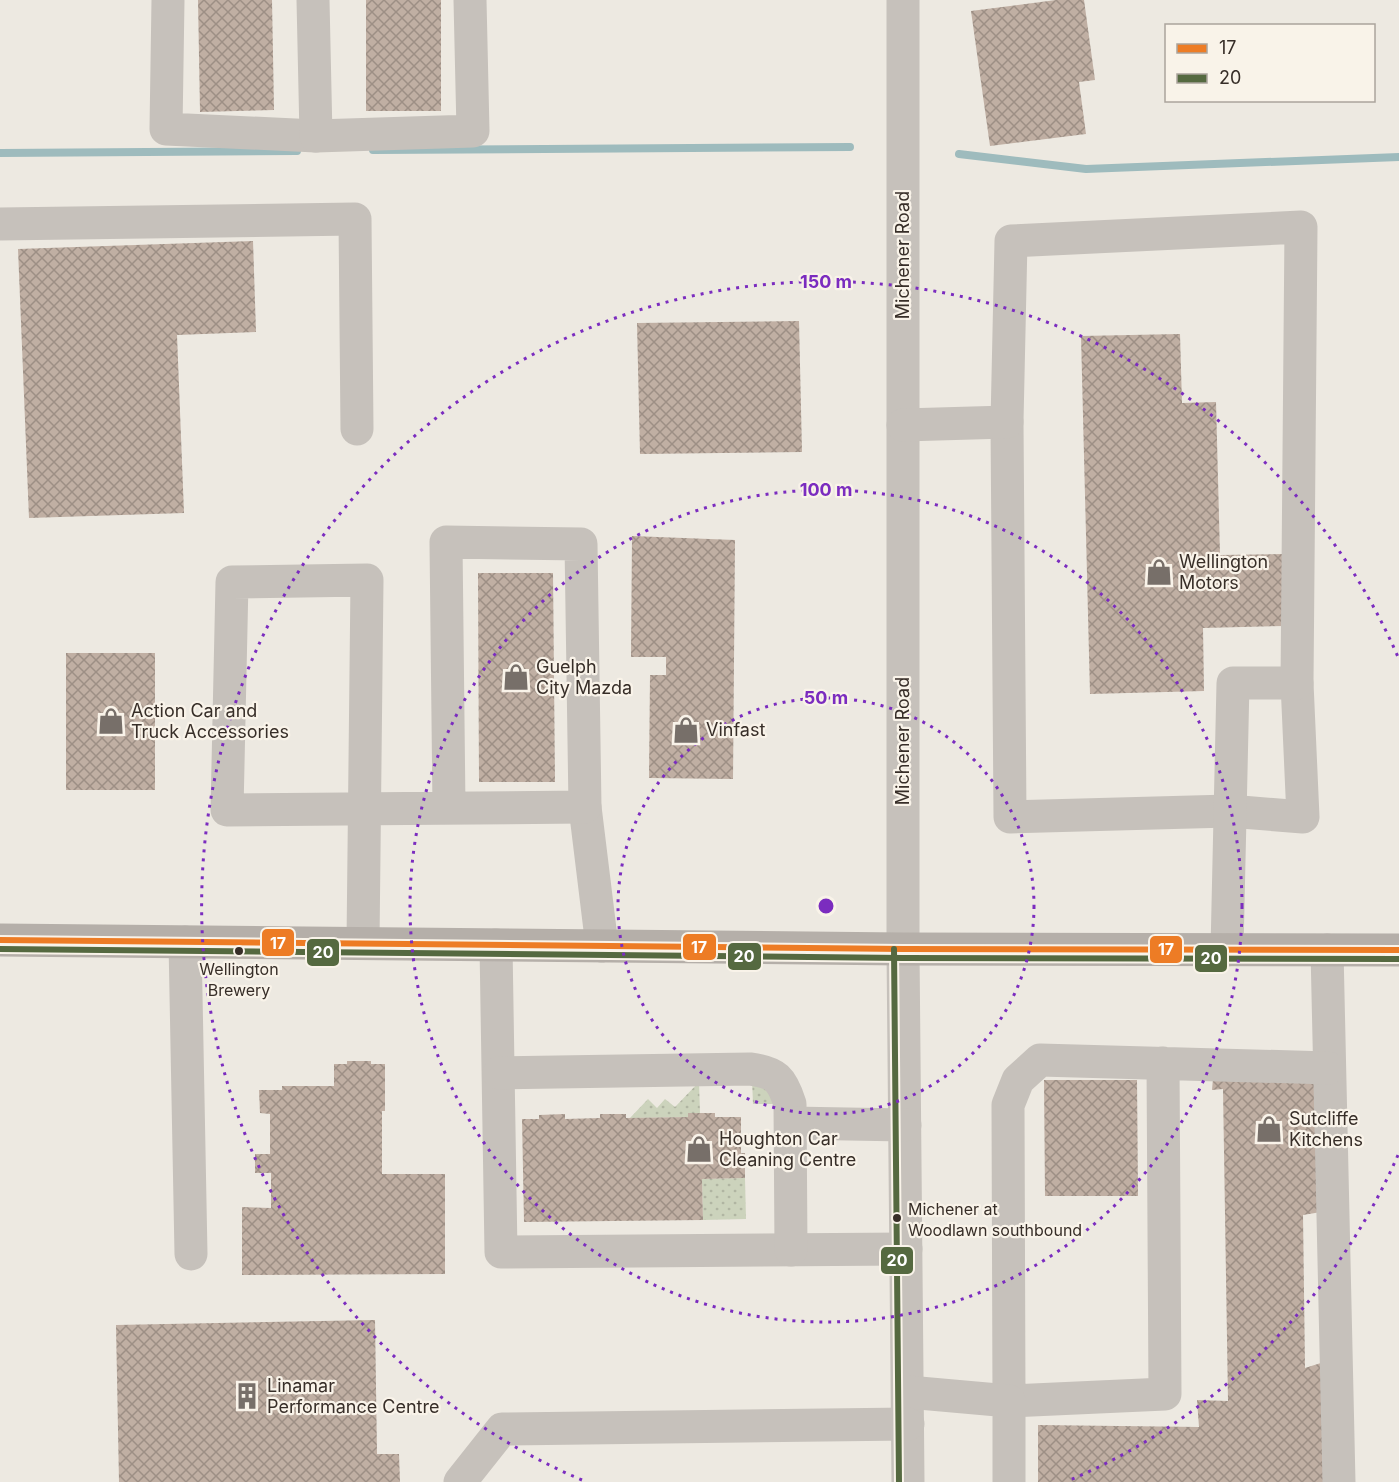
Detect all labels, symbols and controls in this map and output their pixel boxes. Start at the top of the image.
legend [1165,24,1375,102]
text: 17 [1219,37,1237,58]
text: 20 [1219,67,1241,88]
street label: Michener Road [892,191,913,319]
text: 150 m [800,271,852,292]
text: 100 m [800,479,852,500]
place label: Wellington Motors [1179,551,1268,593]
shop icon: Wellington Motors [1144,557,1174,587]
place label: Guelph City Mazda [536,656,632,698]
shop icon: Guelph City Mazda [501,662,531,692]
street label: Michener Road [892,677,913,805]
text: 50 m [804,687,848,708]
place label: Action Car and Truck Accessories [131,700,289,742]
shop icon: Action Car and Truck Accessories [96,706,126,736]
shop icon: Vinfast [671,715,701,745]
place label: Vinfast [706,719,765,740]
centre of rings [816,896,836,916]
line badge: 17 [261,928,295,957]
text: 17 [270,933,286,953]
line badge: 17 [682,933,717,961]
line badge: 17 [1149,935,1183,964]
text: 17 [691,937,707,957]
line badge: 20 [306,938,340,967]
text: 17 [1158,939,1174,959]
text: 20 [313,942,334,962]
line badge: 20 [727,942,762,971]
line badge: 20 [1194,944,1228,973]
marker: Wellington Brewery [233,945,245,957]
text: 20 [734,946,755,966]
text: 20 [1201,948,1222,968]
place label: Wellington Brewery [199,959,279,1000]
place label: Sutcliffe Kitchens [1289,1108,1363,1150]
shop icon: Sutcliffe Kitchens [1254,1114,1284,1144]
place label: Houghton Car Cleaning Centre [719,1128,856,1170]
shop icon: Houghton Car Cleaning Centre [684,1134,714,1164]
place label: Michener at Woodlawn southbound [908,1199,1082,1240]
marker: Michener at Woodlawn southbound [891,1212,903,1224]
line badge: 20 [880,1246,914,1275]
text: 20 [887,1250,908,1270]
place label: Linamar Performance Centre [267,1375,439,1417]
building icon: Linamar Performance Centre [232,1381,262,1411]

